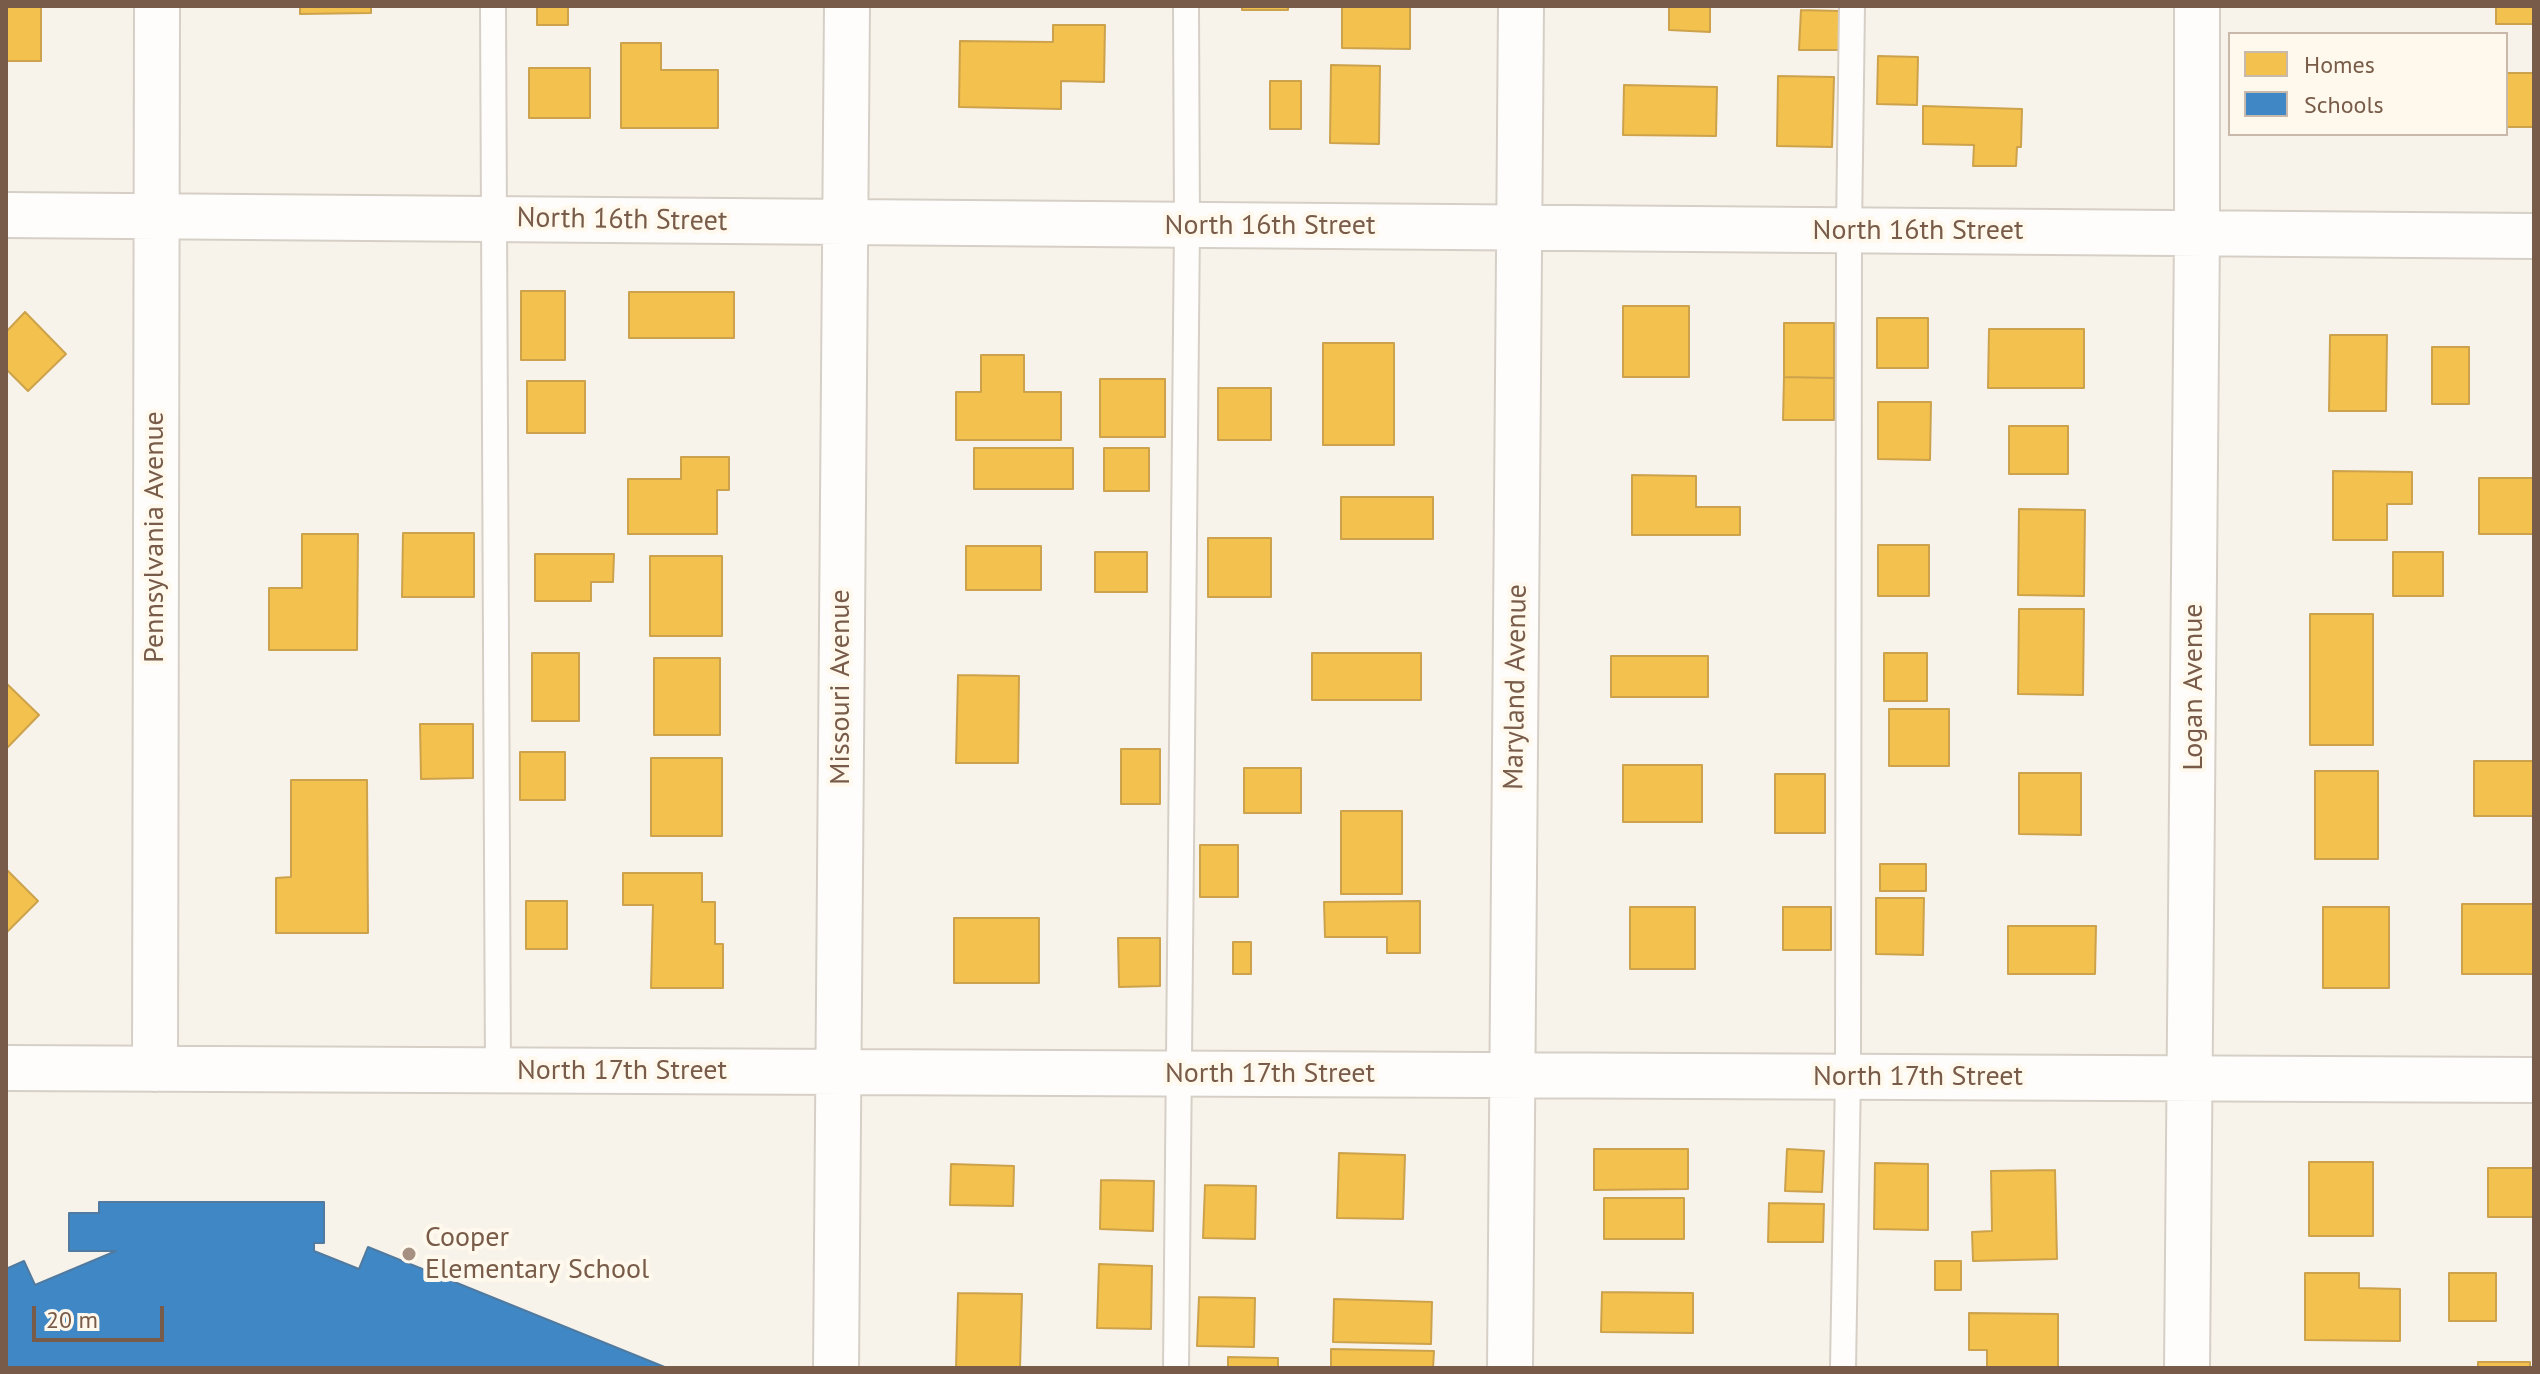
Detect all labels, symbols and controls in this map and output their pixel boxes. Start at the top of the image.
legend [2228,32,2508,136]
text: Homes [2304,49,2375,80]
text: Schools [2304,89,2384,120]
street label: North 16th Street [516,201,728,239]
street label: North 16th Street [1165,209,1375,243]
street label: North 16th Street [1813,214,2023,248]
street label: Pennsylvania Avenue [138,411,172,663]
street label: Maryland Avenue [1497,584,1535,790]
street label: Missouri Avenue [824,589,858,785]
street label: Logan Avenue [2177,604,2211,770]
street label: North 17th Street [517,1054,727,1088]
street label: North 17th Street [1165,1057,1375,1091]
street label: North 17th Street [1813,1060,2023,1094]
place label: Cooper Elementary School [425,1221,649,1287]
marker: Cooper Elementary School [400,1245,418,1263]
scale bar [36,1290,168,1340]
text: 20 m [46,1304,98,1335]

